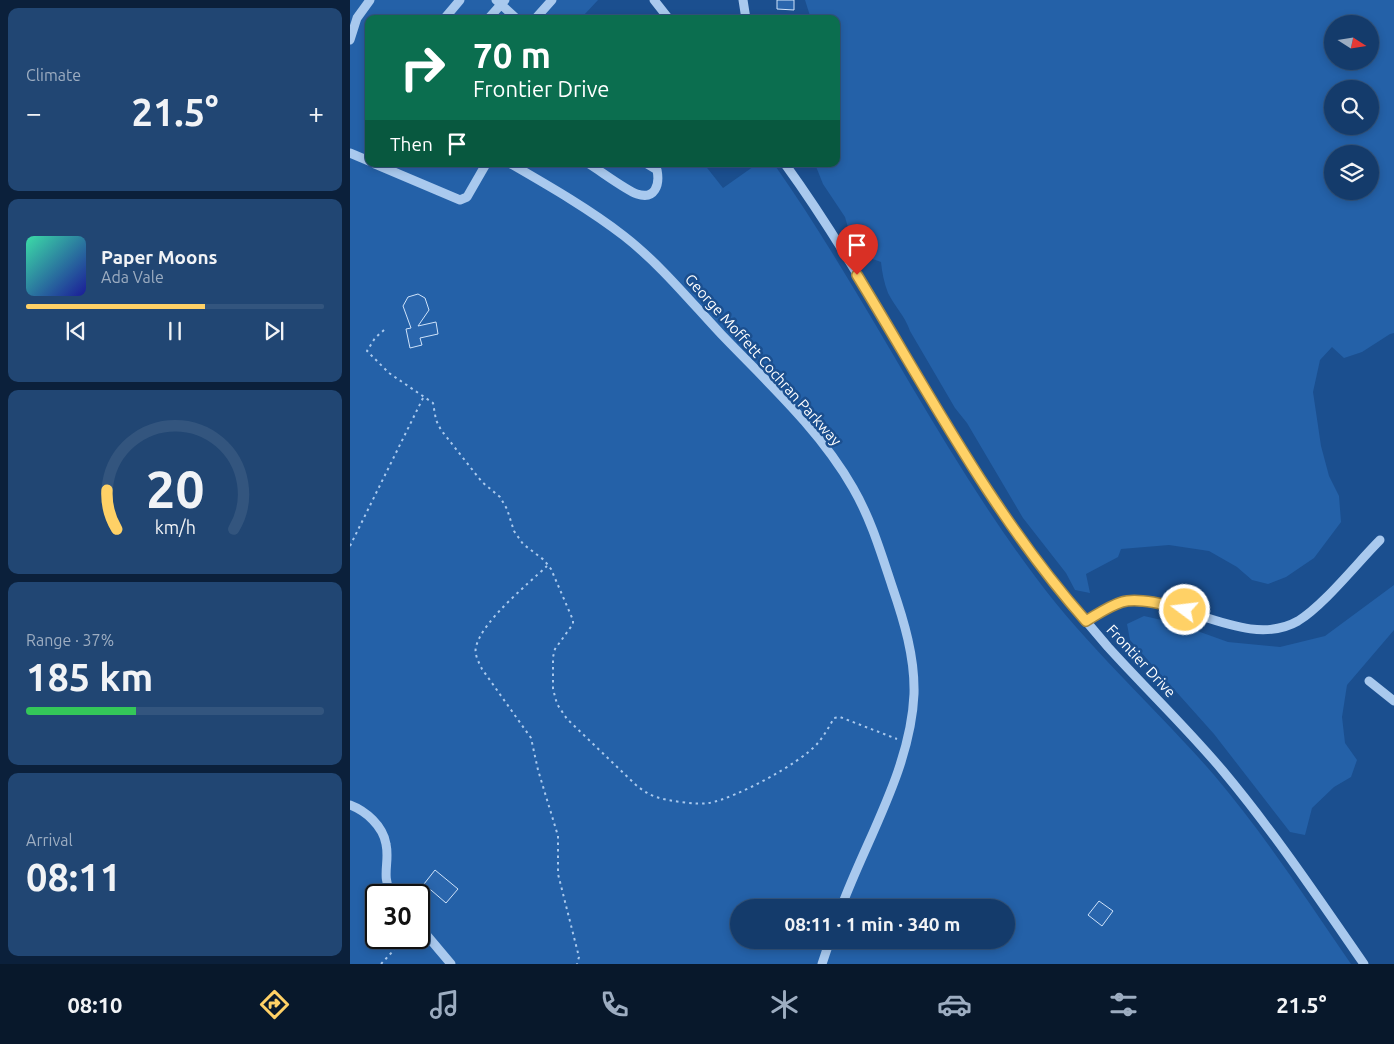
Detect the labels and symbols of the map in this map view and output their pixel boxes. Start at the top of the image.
north arrow [1324,15,1379,70]
pin [836,224,878,275]
street label: George Moffett Cochran Parkway [682,270,845,449]
position arrow [1158,583,1210,635]
street label: Frontier Drive [1103,621,1179,700]
speed limit sign: 30 [365,884,430,949]

